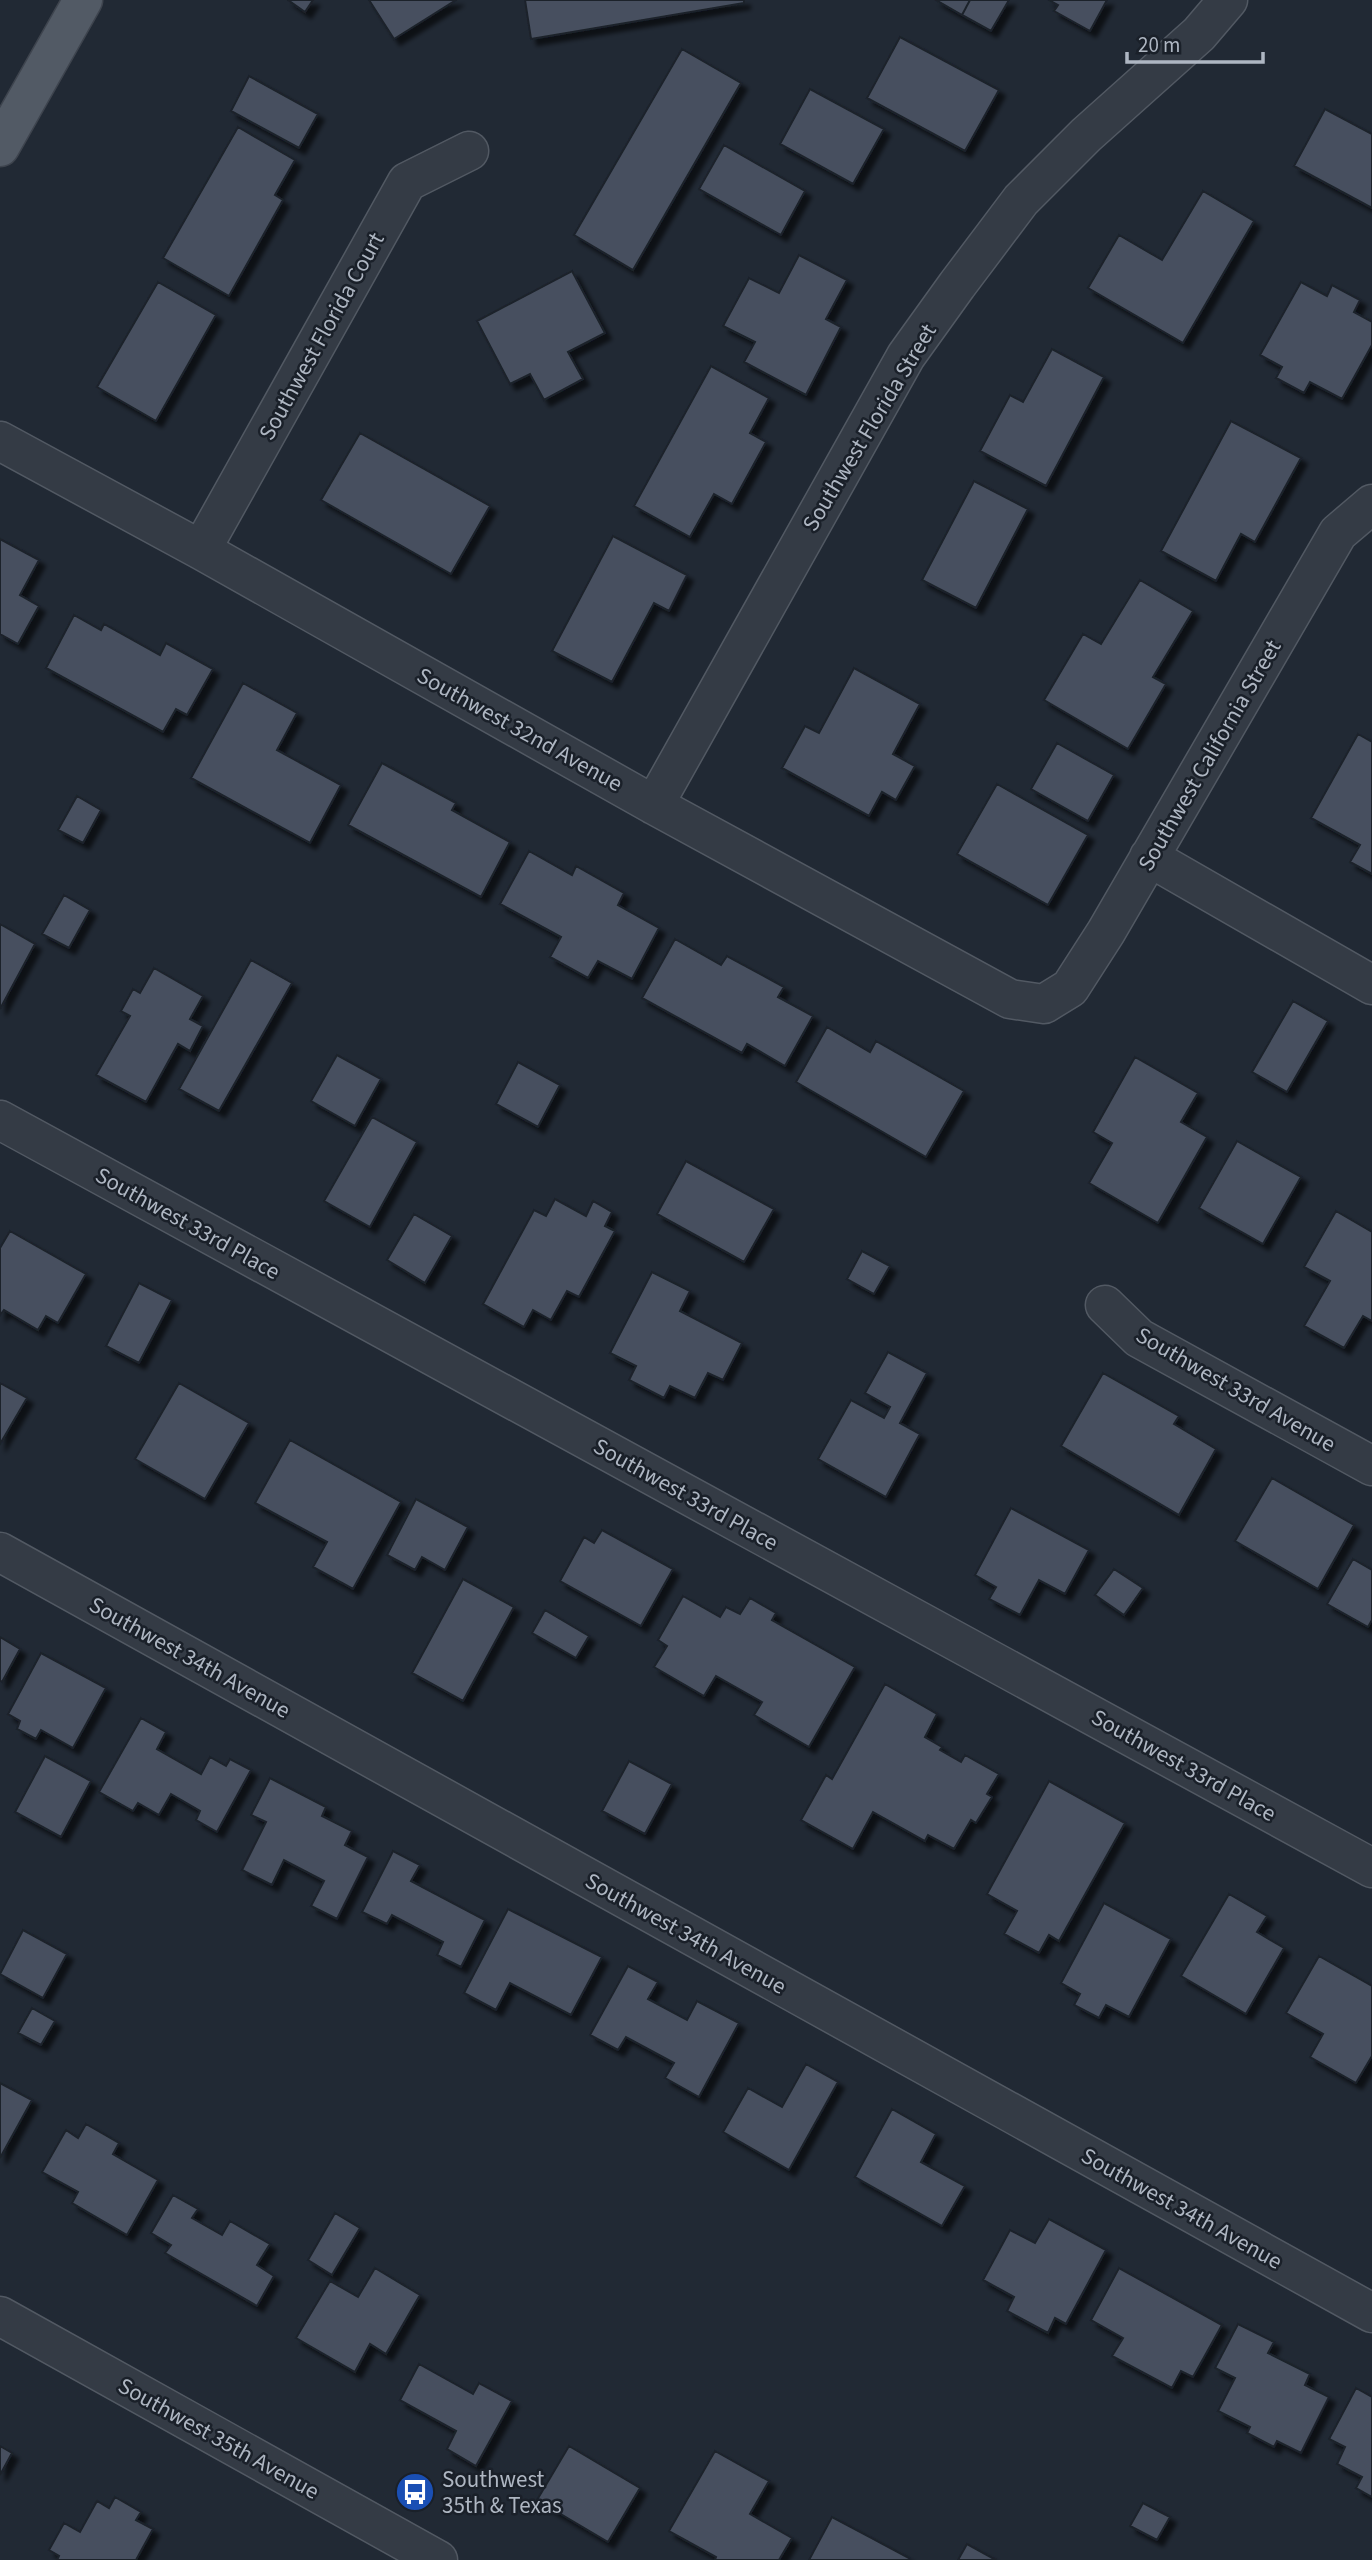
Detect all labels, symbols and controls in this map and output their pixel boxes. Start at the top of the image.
scale bar [1127,21,1264,65]
text: 20 m [1138,30,1180,60]
street label: Southwest Florida Court [250,226,392,446]
street label: Southwest Florida Street [794,317,945,537]
street label: Southwest California Street [1130,633,1289,877]
street label: Southwest 32nd Avenue [411,659,629,800]
street label: Southwest 33rd Place [89,1159,286,1288]
street label: Southwest 33rd Avenue [1130,1319,1342,1460]
street label: Southwest 33rd Place [587,1430,784,1559]
street label: Southwest 34th Avenue [83,1588,296,1727]
street label: Southwest 33rd Place [1085,1701,1282,1830]
street label: Southwest 34th Avenue [579,1864,792,2003]
street label: Southwest 34th Avenue [1075,2139,1288,2278]
street label: Southwest 35th Avenue [112,2369,325,2508]
place label: Southwest 35th & Texas [442,2463,562,2522]
bus stop icon: Southwest 35th & Texas [394,2471,436,2513]

